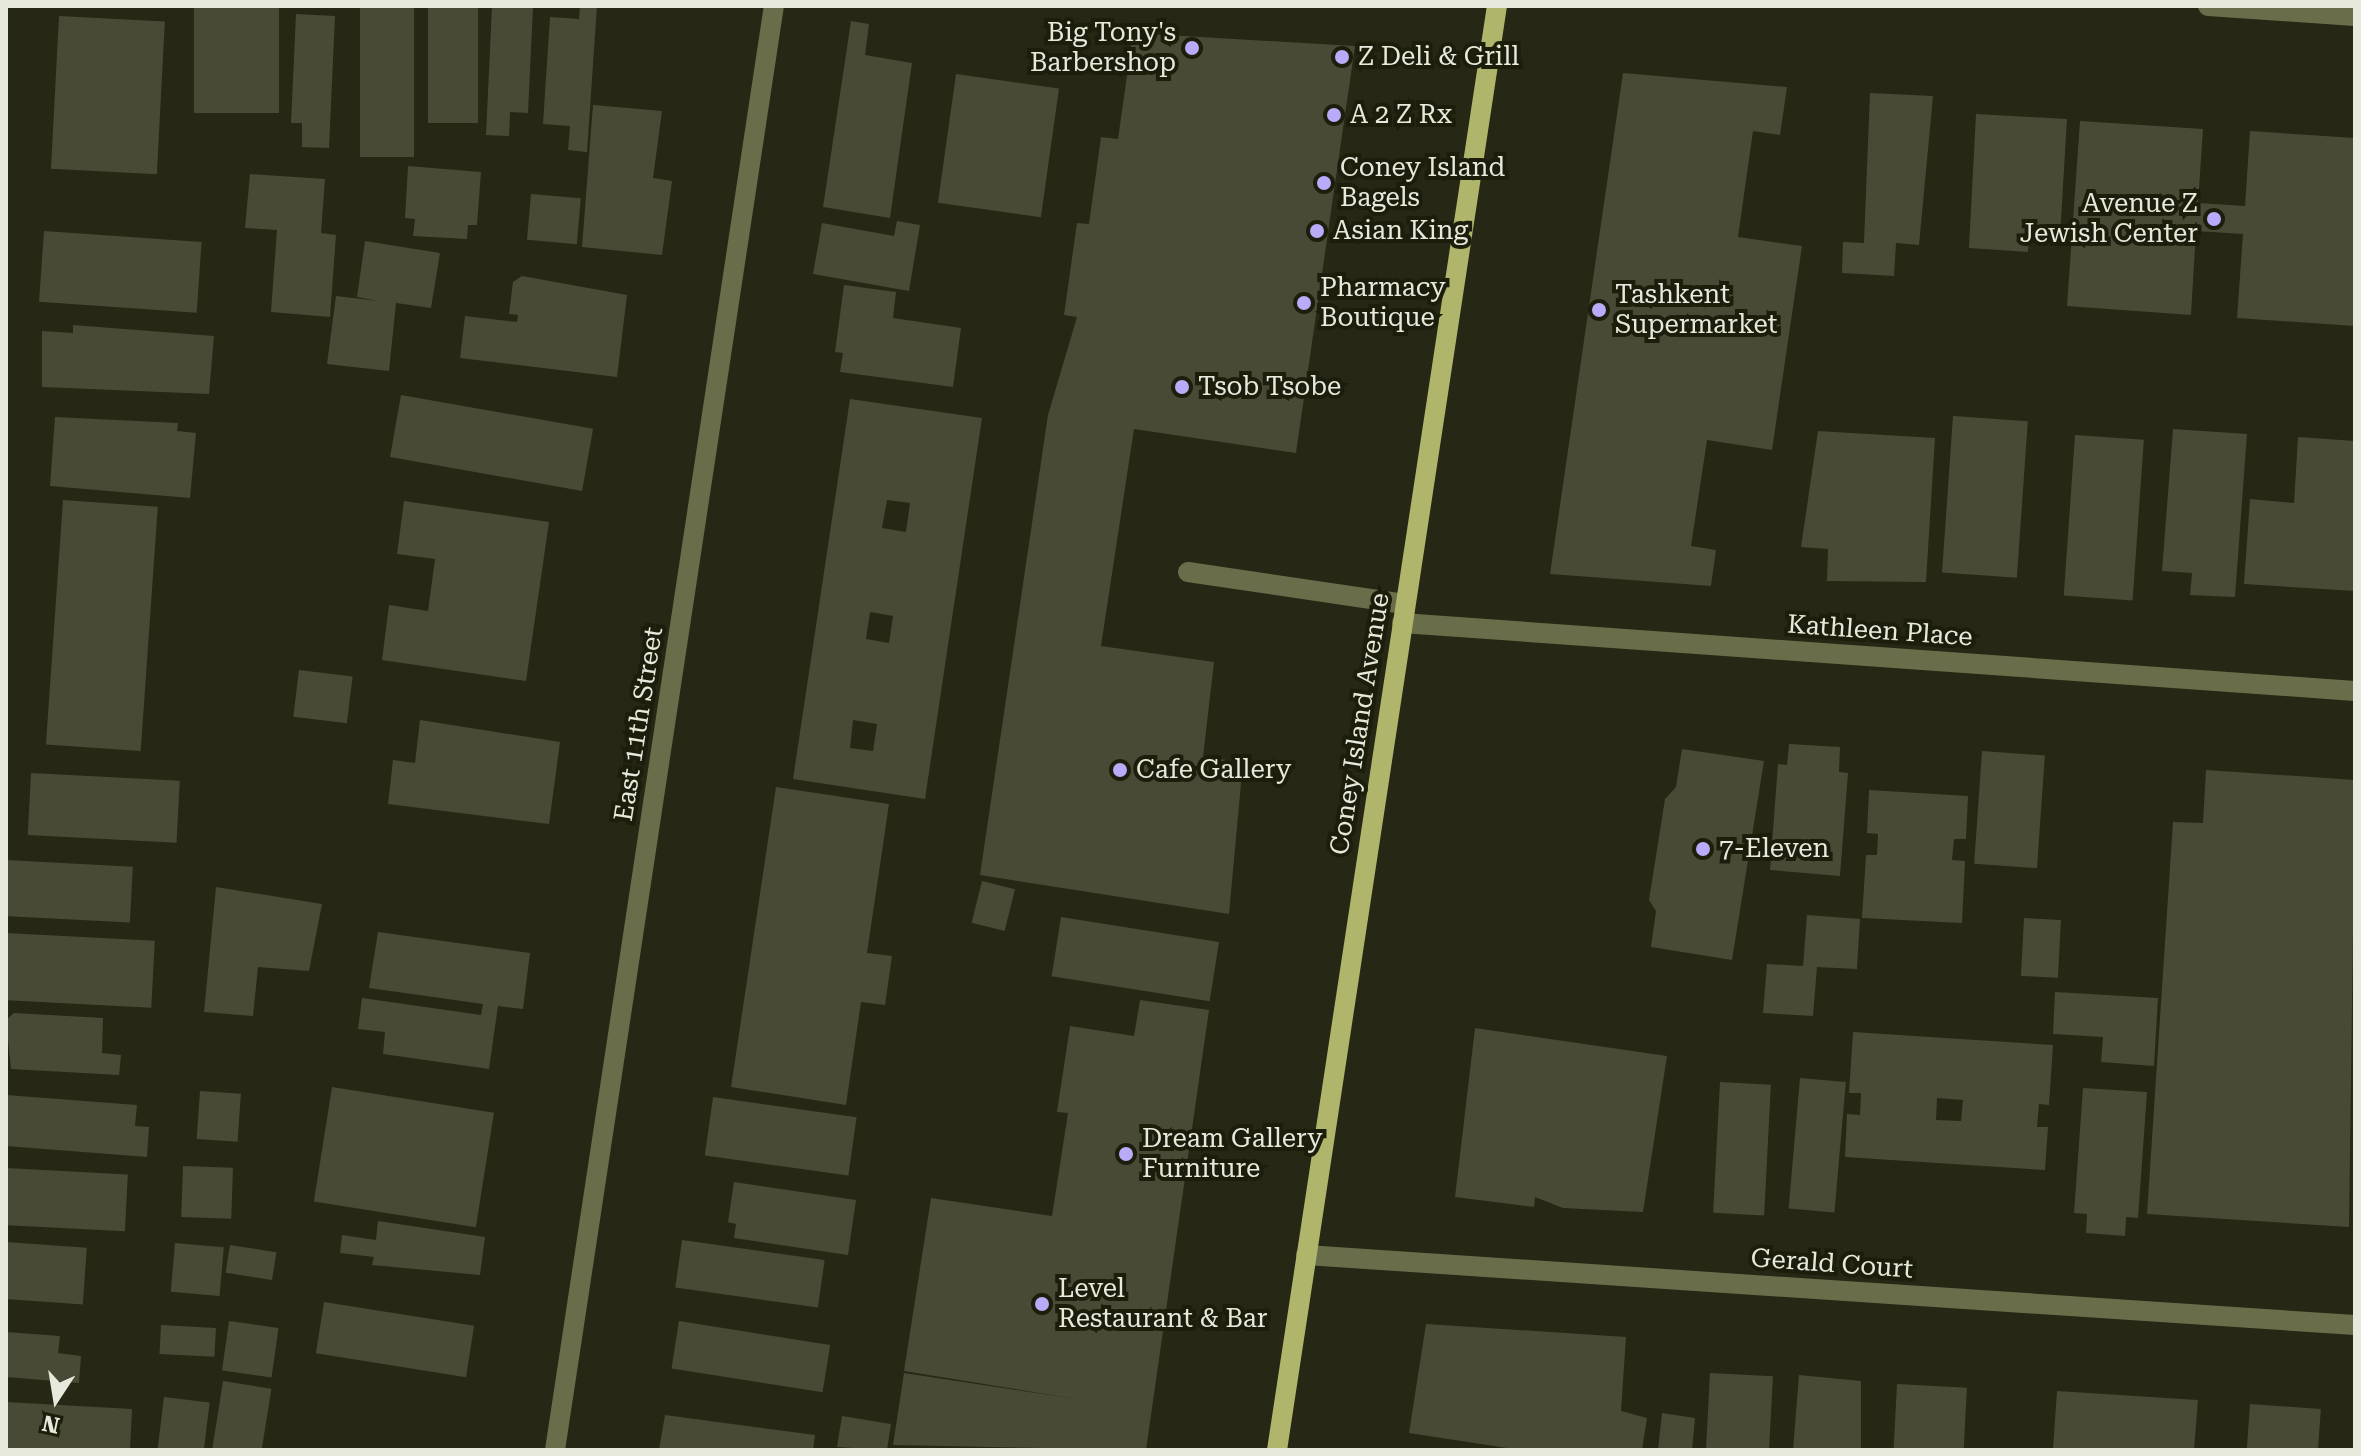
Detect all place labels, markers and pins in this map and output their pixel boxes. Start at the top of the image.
place label: Big Tony's Barbershop [1030,17,1176,78]
marker: Big Tony's Barbershop [1183,39,1201,57]
place label: Z Deli & Grill [1358,41,1519,73]
marker: Z Deli & Grill [1333,48,1351,66]
place label: A 2 Z Rx [1350,99,1452,131]
marker: A 2 Z Rx [1325,106,1343,124]
place label: Coney Island Bagels [1340,152,1505,214]
marker: Coney Island Bagels [1315,174,1333,192]
place label: Avenue Z Jewish Center [2020,188,2198,250]
marker: Avenue Z Jewish Center [2205,210,2223,228]
place label: Asian King [1333,215,1468,247]
marker: Asian King [1308,222,1326,240]
place label: Pharmacy Boutique [1320,272,1446,334]
place label: Tashkent Supermarket [1615,279,1778,340]
marker: Pharmacy Boutique [1295,294,1313,312]
marker: Tashkent Supermarket [1590,301,1608,319]
place label: Tsob Tsobe [1198,371,1341,403]
marker: Tsob Tsobe [1173,378,1191,396]
place label: Cafe Gallery [1136,754,1291,786]
marker: Cafe Gallery [1111,761,1129,779]
place label: 7-Eleven [1719,833,1829,865]
marker: 7-Eleven [1694,840,1712,858]
place label: Dream Gallery Furniture [1142,1123,1323,1184]
marker: Dream Gallery Furniture [1117,1145,1135,1163]
place label: Level Restaurant & Bar [1058,1273,1268,1334]
marker: Level Restaurant & Bar [1033,1295,1051,1313]

